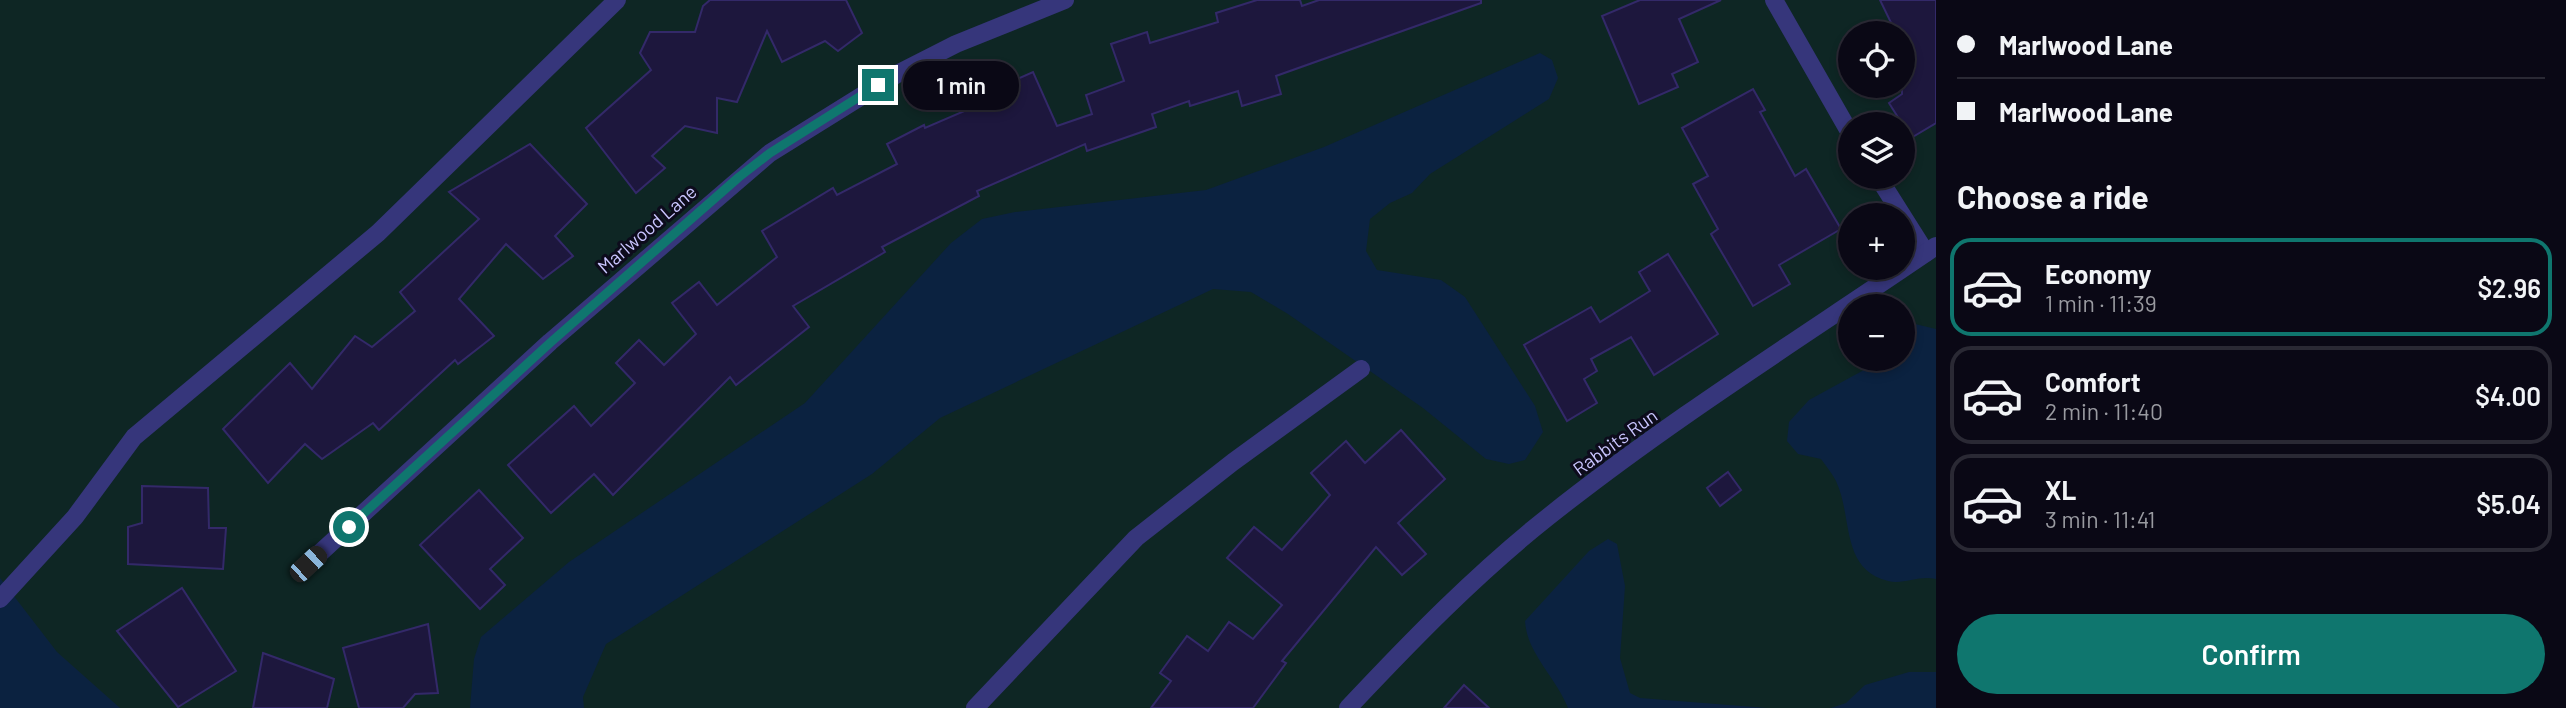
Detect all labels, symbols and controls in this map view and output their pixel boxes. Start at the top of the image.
map controls [1838,21,1915,371]
button: locate [1838,21,1915,98]
text: Marlwood Lane [1999,29,2173,60]
callout: 1 min [903,60,1018,110]
route end [862,69,894,101]
text: 1 min [936,71,986,99]
text: Marlwood Lane [1999,96,2173,127]
button: layers [1838,112,1915,189]
text: Choose a ride [1957,177,2149,215]
street label: Marlwood Lane [592,179,701,278]
button: + [1838,203,1915,280]
icon: car [1961,256,2024,319]
text: Economy [2045,258,2151,289]
text: $2.96 [2477,272,2541,303]
text: 1 min · 11:39 [2045,289,2157,317]
button: − [1838,294,1915,371]
icon: car [1961,364,2024,427]
text: Comfort [2045,366,2141,397]
text: $4.00 [2475,380,2541,411]
text: 2 min · 11:40 [2045,397,2163,425]
street label: Rabbits Run [1568,403,1661,480]
icon: car [1961,472,2024,535]
text: XL [2045,474,2076,505]
text: $5.04 [2476,488,2541,519]
text: 3 min · 11:41 [2045,505,2155,533]
route start [333,511,365,543]
car [286,542,331,586]
button: Confirm [1957,614,2545,694]

